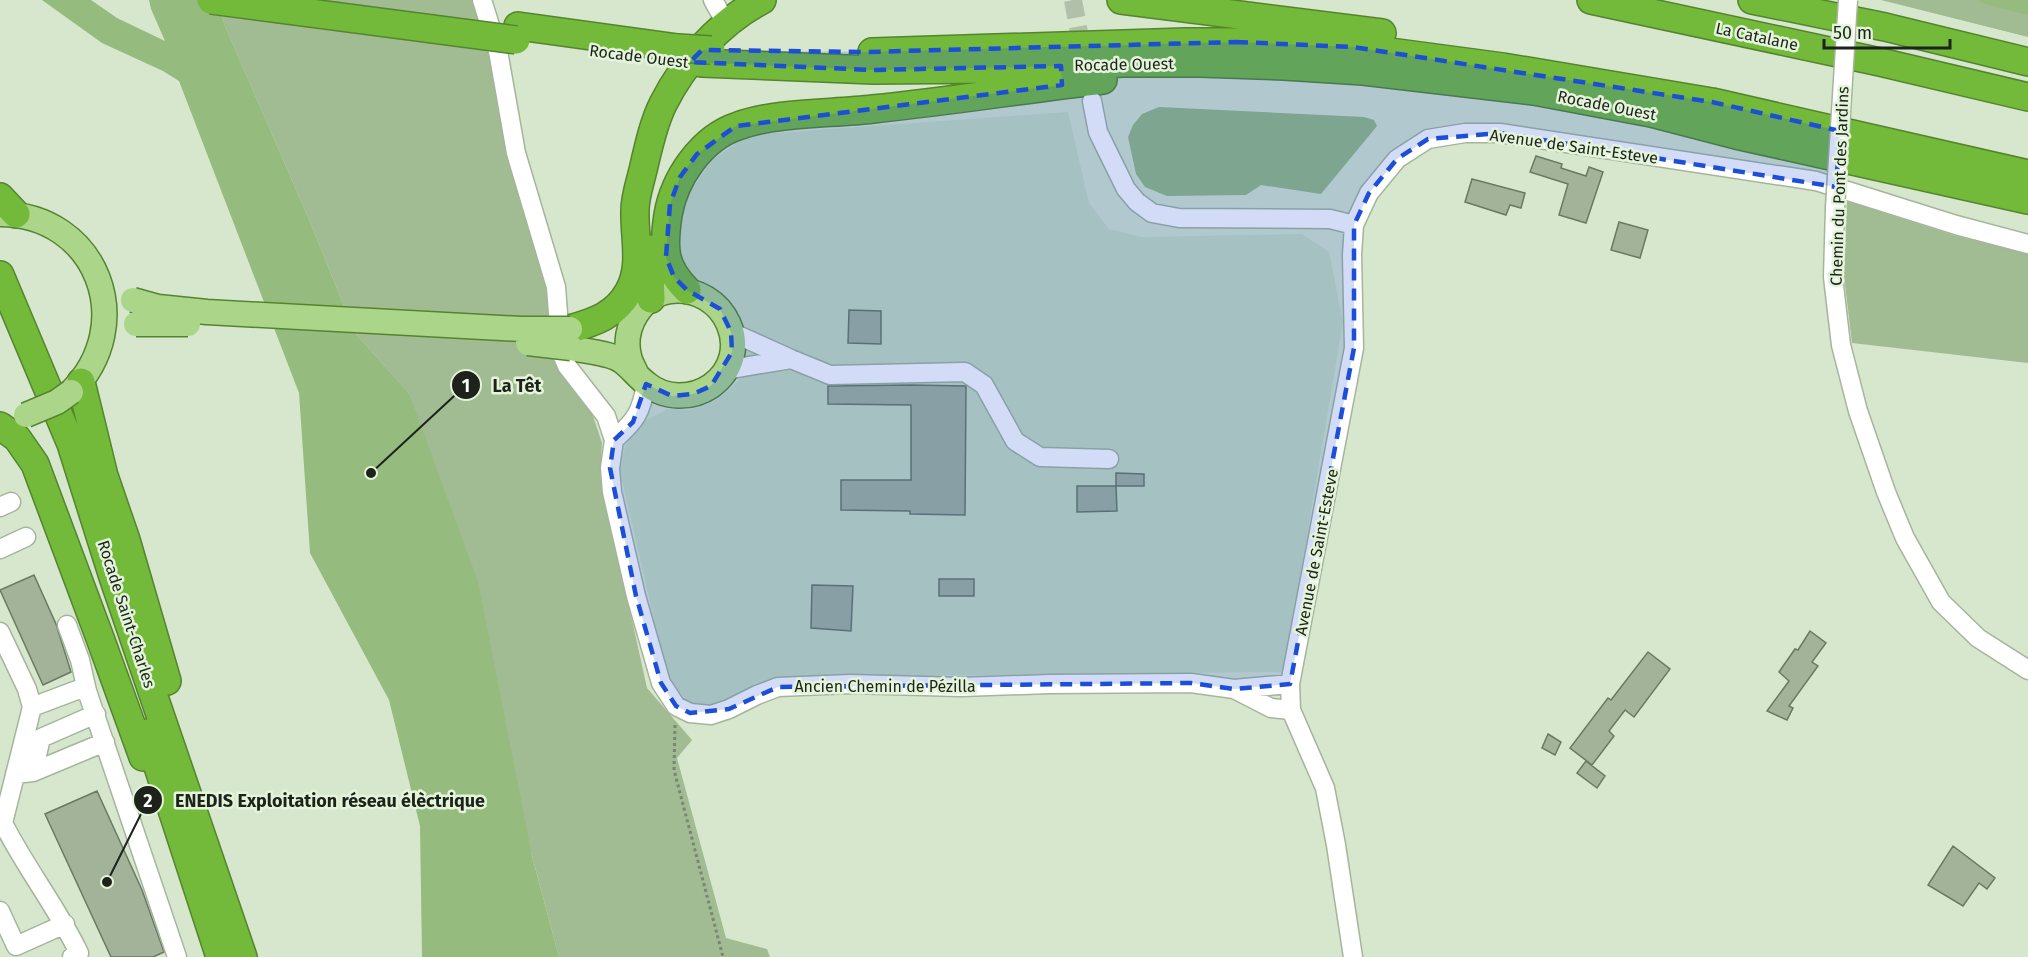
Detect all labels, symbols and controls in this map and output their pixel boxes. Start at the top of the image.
scale bar [1824,12,1950,50]
street label: La Catalane [1714,18,1800,55]
text: 50 m [1833,22,1872,44]
street label: Rocade Ouest [588,41,690,72]
street label: Rocade Ouest [1074,54,1174,75]
street label: Chemin du Pont des Jardins [1827,86,1852,286]
street label: Rocade Ouest [1556,87,1658,124]
street label: Avenue de Saint-Esteve [1489,125,1659,168]
callout: La Têt [451,367,554,403]
text: 1 [462,375,470,397]
text: La Têt [493,375,542,397]
street label: Avenue de Saint-Esteve [1291,467,1342,637]
street label: Rocade Saint-Charles [94,538,159,690]
street label: Ancien Chemin de Pézilla [794,677,976,696]
callout: ENEDIS Exploitation réseau élèctrique [133,782,497,818]
text: 2 [143,790,153,812]
text: ENEDIS Exploitation réseau élèctrique [175,790,485,812]

